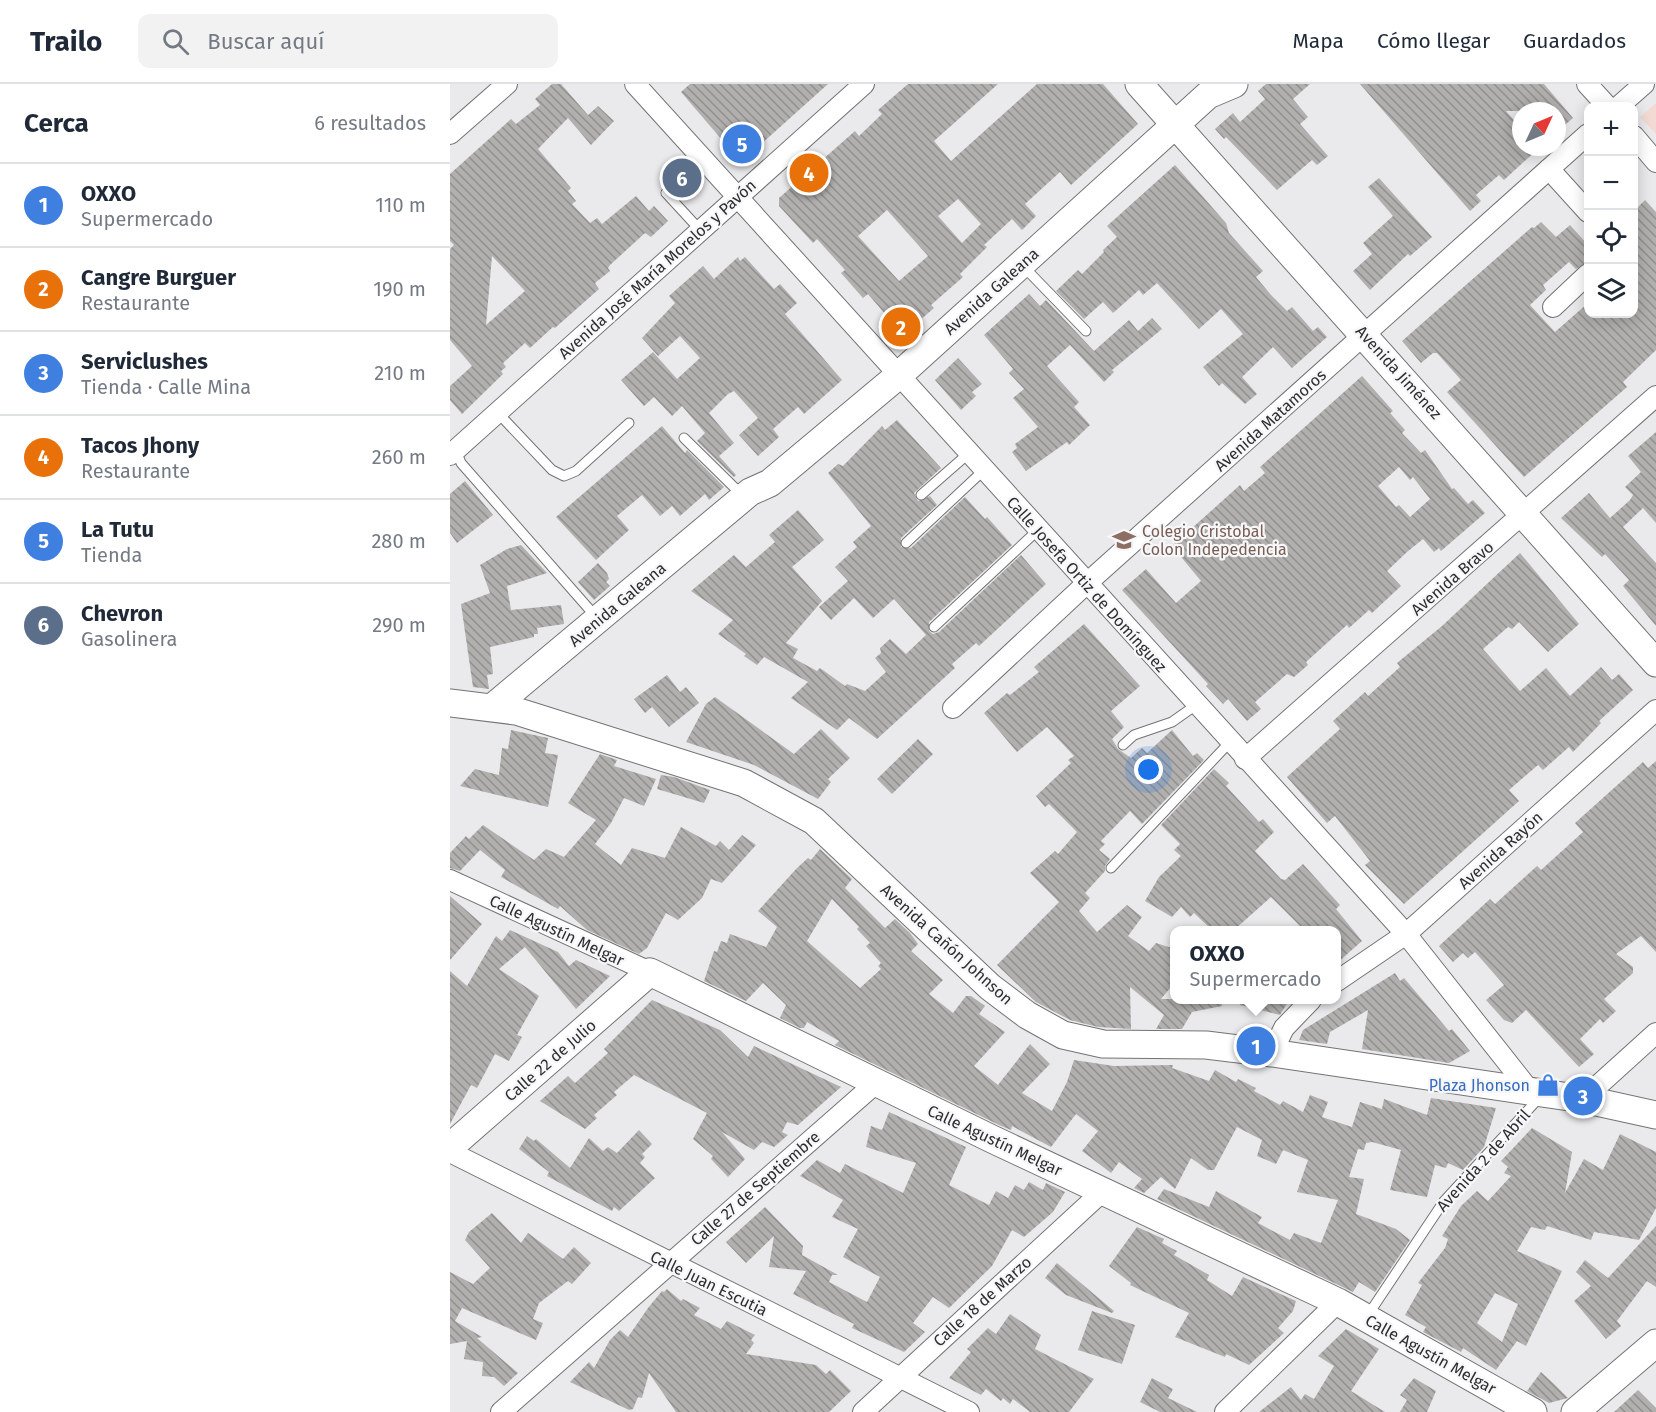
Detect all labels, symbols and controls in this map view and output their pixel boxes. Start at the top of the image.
search box [138,14,558,68]
text: Trailo [30,25,102,58]
icon: search [159,25,192,58]
text: Buscar aquí [207,28,324,55]
text: Mapa [1292,28,1344,54]
text: Cómo llegar [1377,28,1490,54]
text: Guardados [1523,28,1626,54]
north arrow [1512,102,1566,156]
map controls [1584,102,1638,318]
button: + [1584,102,1638,156]
text: Cerca [24,108,89,139]
text: 6 resultados [314,111,426,135]
pin: 5 [722,122,762,166]
pin: 4 [790,150,828,196]
pin: 6 [662,156,702,200]
button: − [1584,156,1638,210]
street label: Avenida José María Morelos y Pavón [555,176,760,363]
text: OXXO [81,180,136,207]
text: 1 [39,193,48,217]
text: 110 m [375,193,426,217]
text: Supermercado [81,207,213,231]
button: locate [1584,210,1638,264]
street label: Avenida Galeana [940,244,1043,339]
text: Cangre Burguer [81,264,236,291]
button: layers [1584,264,1638,318]
text: 2 [38,277,49,301]
text: 190 m [373,277,426,301]
text: Restaurante [81,291,190,315]
pin: 2 [882,304,920,350]
street label: Avenida Jiménez [1352,322,1445,423]
text: Serviclushes [81,348,208,375]
text: 3 [38,361,49,385]
text: 210 m [374,361,426,385]
street label: Avenida Matamoros [1211,365,1330,475]
text: Tienda · Calle Mina [81,375,251,399]
text: Tacos Jhony [81,432,199,459]
text: 4 [38,445,49,469]
text: 260 m [372,445,426,469]
text: Restaurante [81,459,190,483]
street label: Calle Josefa Ortiz de Domínguez [1003,493,1171,676]
text: La Tutu [81,516,154,543]
place label: Colegio Cristobal Colon Indepedencia [1142,522,1287,559]
school or university icon: Colegio Cristobal Colon Indepedencia [1111,527,1137,553]
text: 5 [38,529,49,553]
text: 280 m [371,529,426,553]
street label: Avenida Bravo [1407,537,1497,619]
text: Tienda [81,543,142,567]
street label: Avenida Galeana [565,558,670,650]
text: Chevron [81,600,163,627]
text: 6 [38,613,49,637]
text: 290 m [372,613,426,637]
text: Gasolinera [81,627,177,651]
your location [1134,755,1163,784]
street label: Avenida Rayón [1454,808,1546,893]
street label: Avenida Cañón Johnson [877,880,1017,1009]
street label: Calle Agustín Melgar [486,891,628,970]
popup [1170,926,1341,1004]
text: OXXO [1189,940,1245,967]
text: Supermercado [1189,967,1322,991]
street label: Calle 22 de Julio [501,1015,600,1105]
pin: 1 [1236,1024,1276,1068]
shop icon: Plaza Jhonson [1535,1072,1561,1098]
pin: 3 [1564,1074,1602,1118]
place label: Plaza Jhonson [1429,1076,1530,1095]
street label: Calle Agustín Melgar [924,1101,1066,1180]
street label: Avenida 2 de Abril [1433,1105,1534,1215]
street label: Calle 27 de Septiembre [687,1127,824,1250]
street label: Calle Juan Escutia [647,1247,770,1320]
street label: Calle 18 de Marzo [929,1252,1035,1350]
street label: Calle Agustín Melgar [1362,1311,1500,1399]

